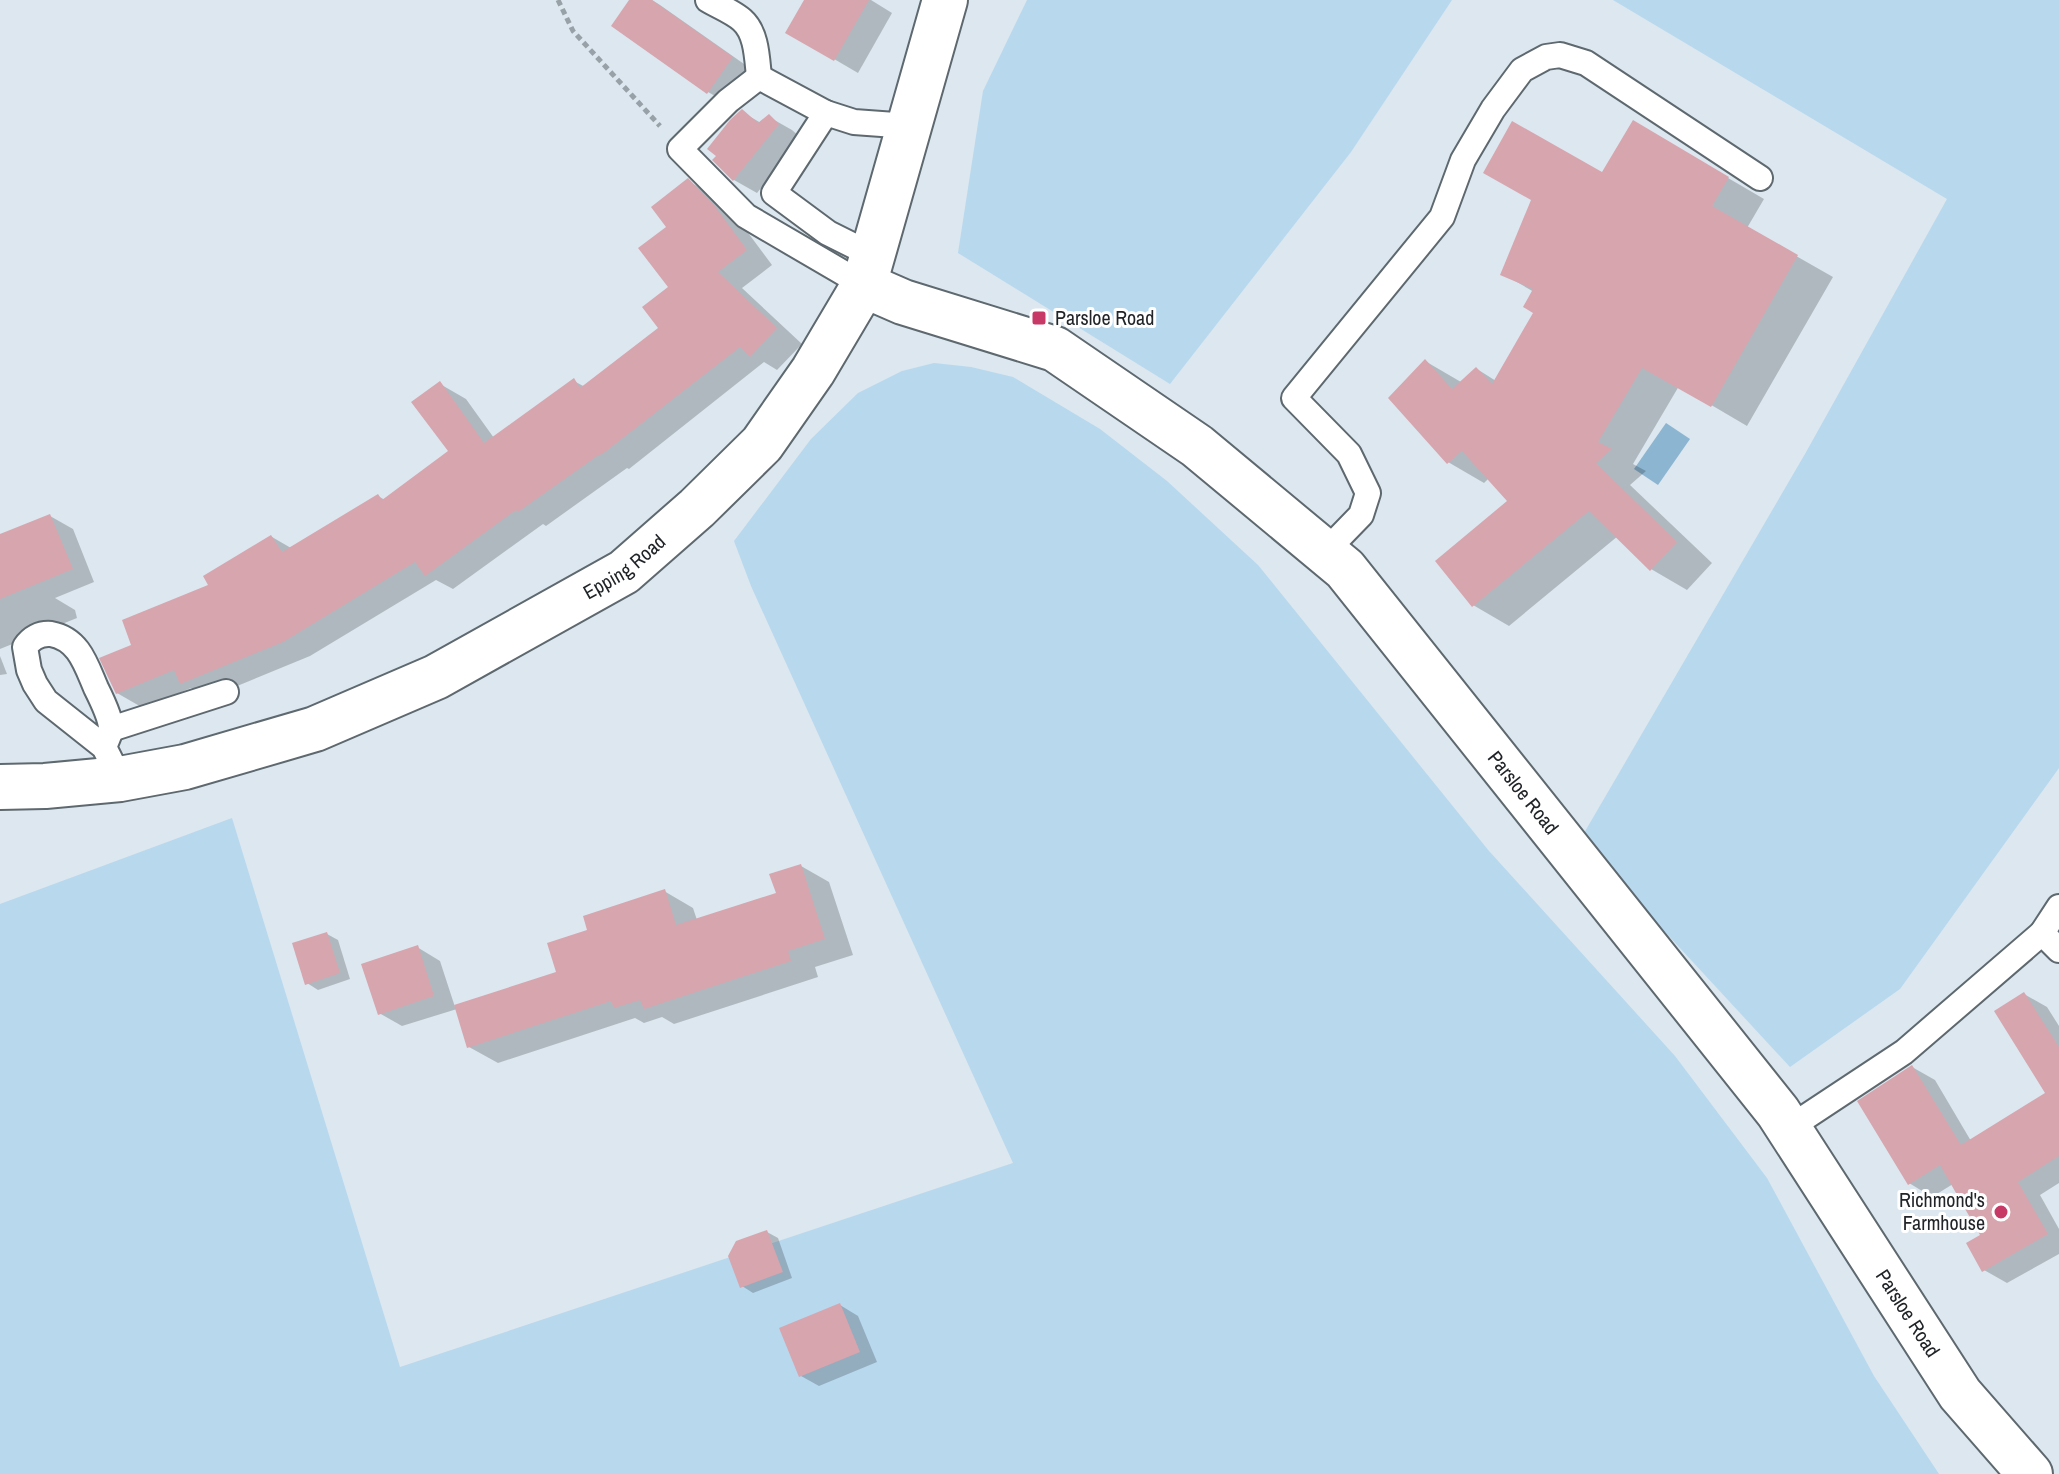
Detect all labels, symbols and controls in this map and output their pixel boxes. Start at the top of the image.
place label: Parsloe Road [1055,304,1154,331]
marker: Parsloe Road [1030,309,1048,327]
street label: Epping Road [578,528,671,605]
street label: Parsloe Road [1482,745,1565,840]
place label: Richmond's Farmhouse [1899,1186,1985,1236]
marker: Richmond's Farmhouse [1992,1203,2010,1221]
street label: Parsloe Road [1870,1264,1947,1362]

